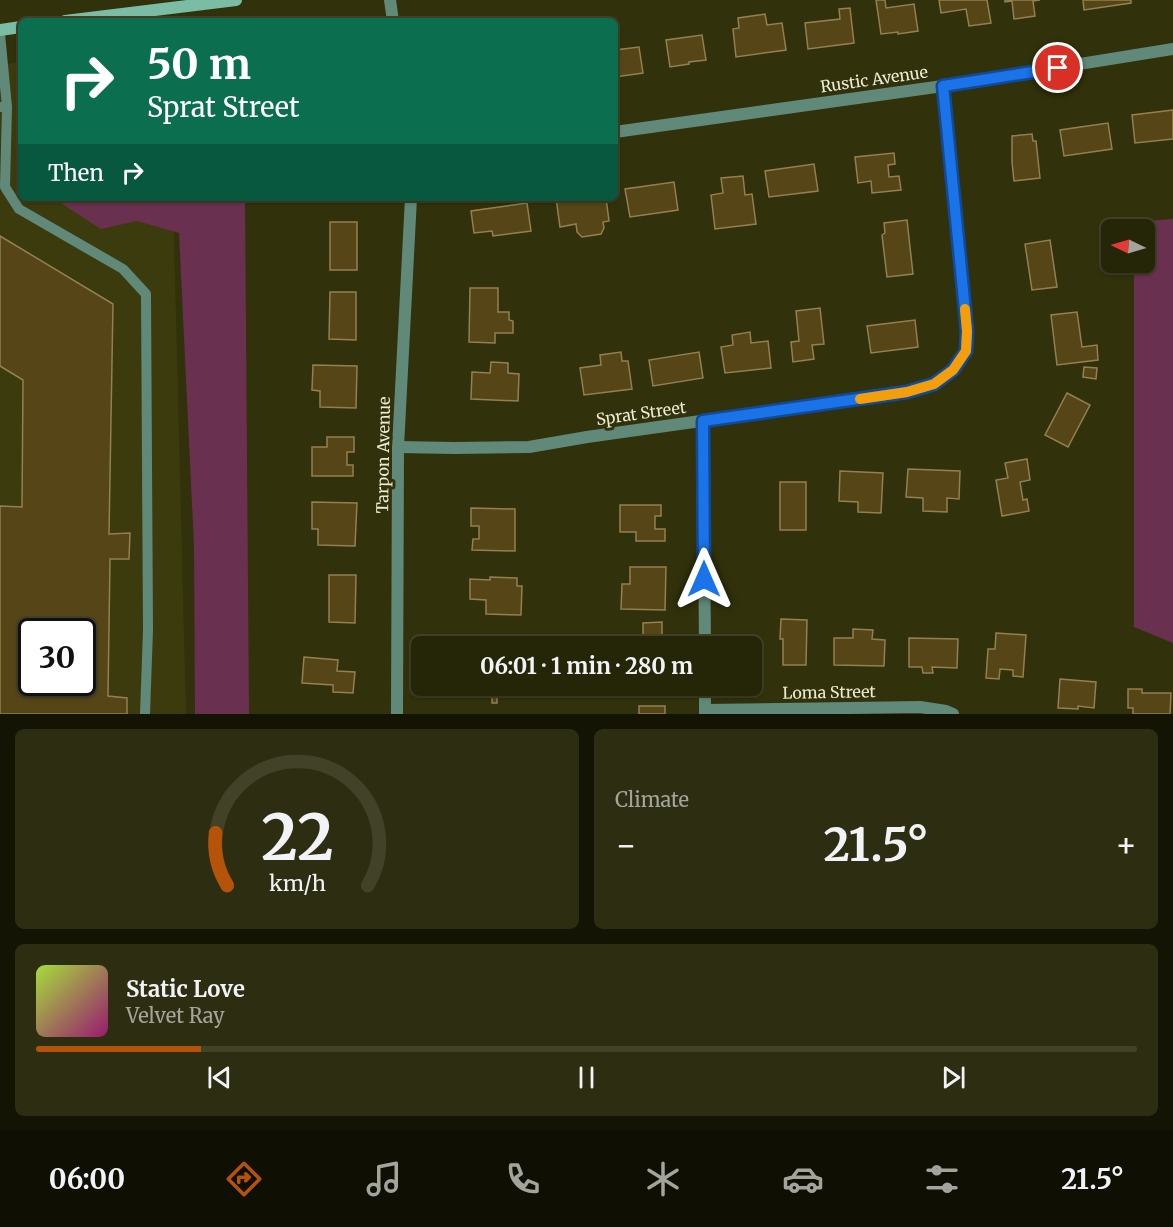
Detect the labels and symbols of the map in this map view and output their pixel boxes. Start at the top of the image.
pin [1032,42,1083,93]
street label: Rustic Avenue [819,62,929,96]
north arrow [1101,219,1155,273]
street label: Tarpon Avenue [372,396,394,514]
street label: Sprat Street [595,397,688,429]
position arrow [672,547,736,611]
speed limit sign: 30 [18,618,96,696]
street label: Loma Street [782,681,877,703]

